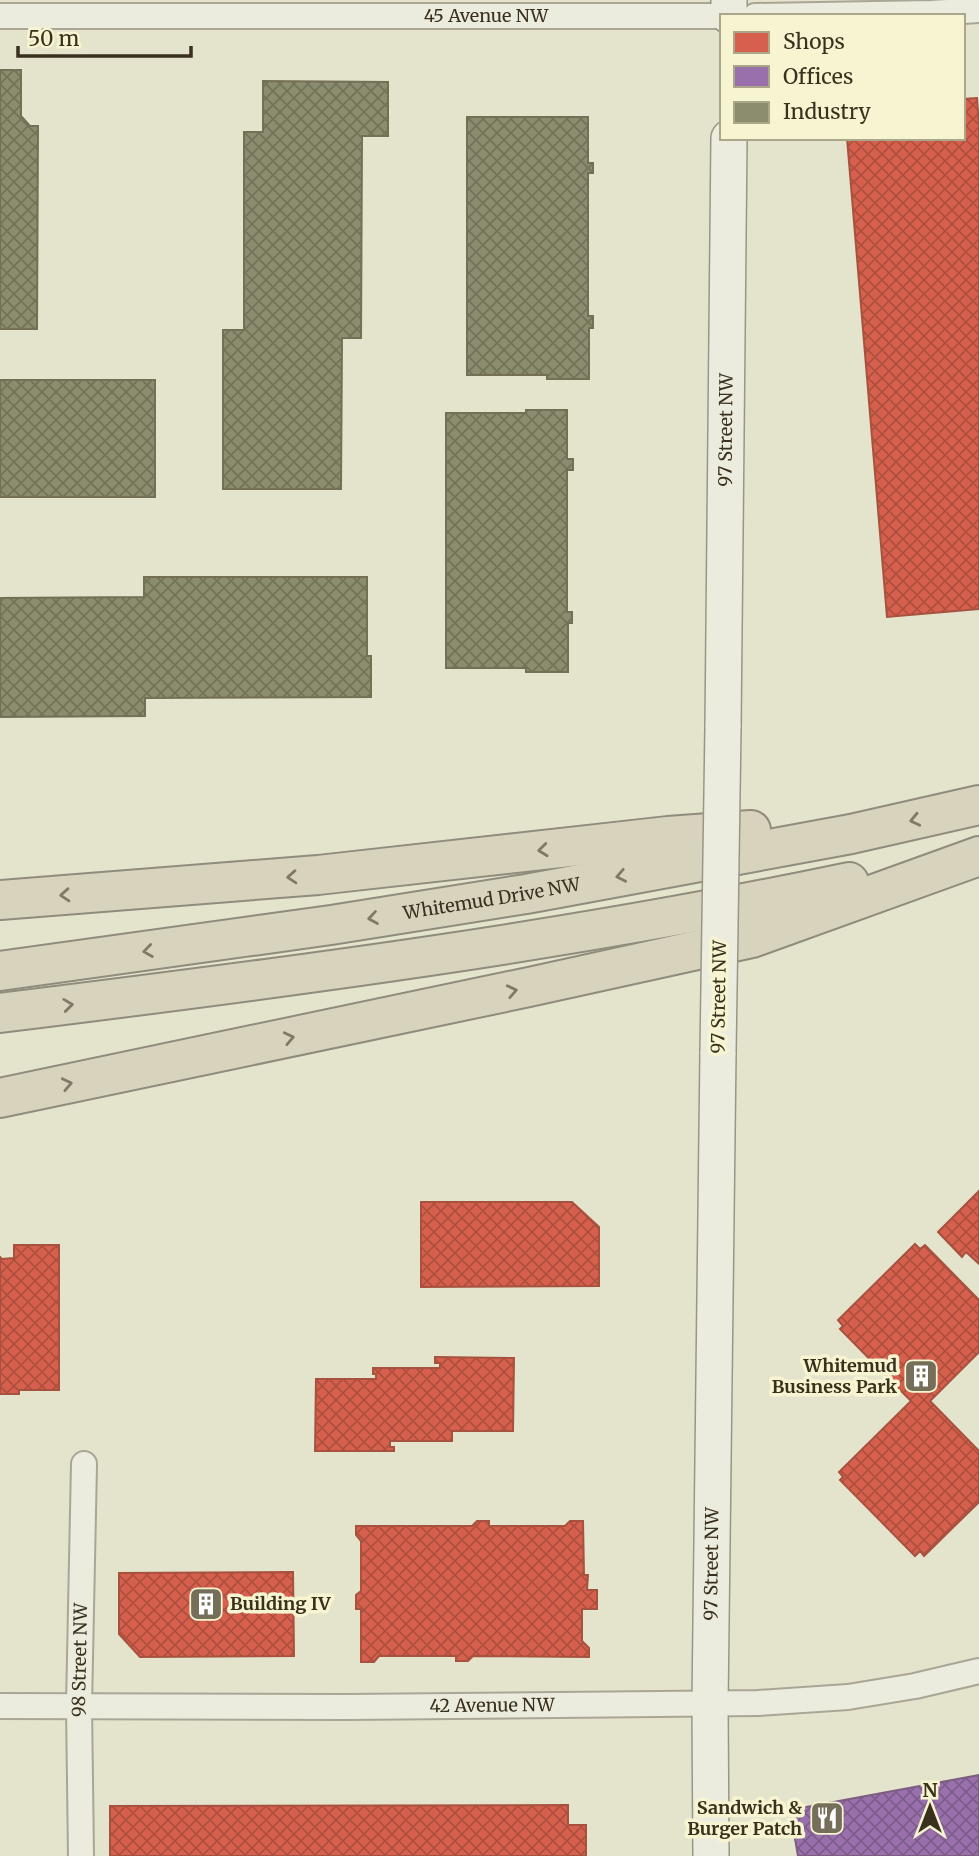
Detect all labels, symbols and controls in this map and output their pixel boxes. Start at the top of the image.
street label: 45 Avenue NW [424,4,549,27]
scale bar [18,14,191,58]
legend [720,14,965,140]
text: 50 m [28,25,79,52]
text: Shops [783,28,845,55]
text: Offices [783,63,853,90]
text: Industry [783,98,872,125]
street label: 97 Street NW [713,372,738,487]
one-way arrow [909,811,921,826]
one-way arrow [537,842,548,857]
one-way arrow [615,867,627,882]
one-way arrow [286,869,297,884]
street label: Whitemud Drive NW [400,872,583,925]
one-way arrow [59,887,70,902]
one-way arrow [367,910,379,925]
street label: 97 Street NW [706,939,731,1054]
one-way arrow [142,944,153,959]
one-way arrow [506,984,518,999]
one-way arrow [62,998,74,1013]
one-way arrow [283,1031,295,1046]
one-way arrow [61,1078,73,1093]
place label: Whitemud Business Park [772,1354,897,1398]
building icon: Whitemud Business Park [902,1357,940,1395]
street label: 97 Street NW [699,1506,723,1621]
building icon: Building IV [187,1585,225,1623]
place label: Building IV [230,1592,331,1615]
street label: 98 Street NW [67,1602,92,1717]
street label: 42 Avenue NW [429,1693,556,1717]
north arrow [895,1772,965,1842]
text: N [922,1778,938,1802]
place label: Sandwich & Burger Patch [687,1796,802,1840]
restaurant icon: Sandwich & Burger Patch [808,1799,846,1837]

